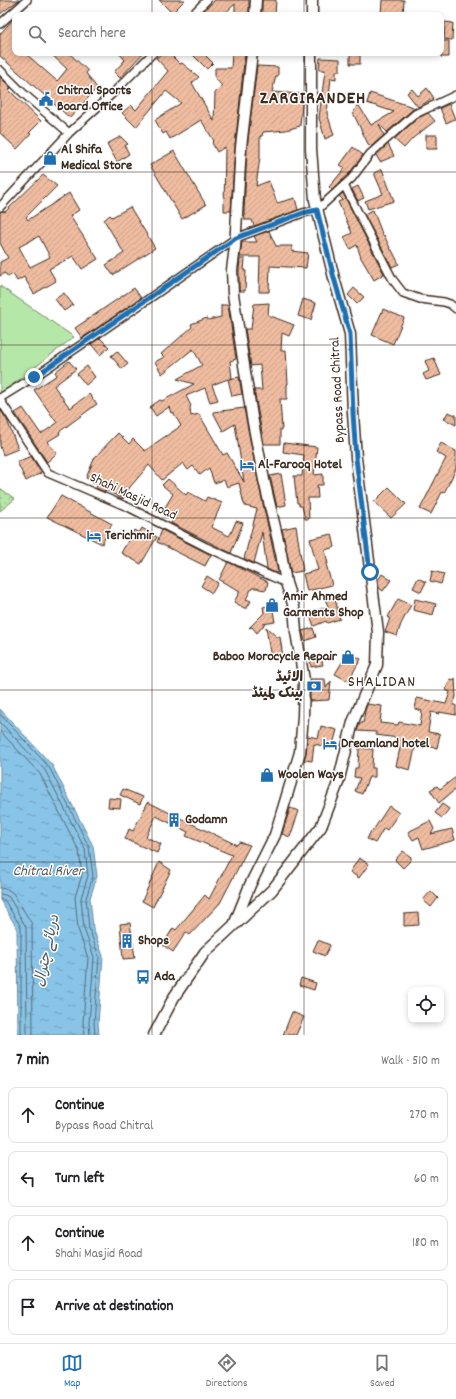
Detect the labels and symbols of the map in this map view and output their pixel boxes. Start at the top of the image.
place label: Chitral Sports Board Office [57,81,132,117]
district label: ZARGIRANDEH [260,87,366,112]
public building icon: Chitral Sports Board Office [38,91,54,107]
place label: Al Shifa Medical Store [61,140,132,176]
shop icon: Al Shifa Medical Store [42,150,58,166]
street label: Bypass Road Chitral [325,336,351,443]
route end [25,368,43,386]
place label: Al-Farooq Hotel [258,455,342,475]
hotel icon: Al-Farooq Hotel [239,457,255,473]
street label: Shahi Masjid Road [86,468,180,526]
place label: Terichmir [105,526,155,546]
hotel icon: Terichmir [86,528,102,544]
route start [361,563,379,581]
place label: Amir Ahmed Garments Shop [283,587,364,623]
shop icon: Amir Ahmed Garments Shop [264,597,280,613]
place label: Baboo Morocycle Repair [213,647,338,667]
shop icon: Baboo Morocycle Repair [340,649,356,665]
place label: الائیڈ بینک لمیٹڈ [252,668,303,704]
district label: SHALIDAN [348,671,416,694]
bank icon: الائیڈ بینک لمیٹڈ [306,678,322,694]
place label: Dreamland hotel [341,734,430,754]
hotel icon: Dreamland hotel [322,736,338,752]
place label: Woolen Ways [278,765,344,785]
shop icon: Woolen Ways [259,767,275,783]
place label: Godamn [185,810,228,830]
building icon: Godamn [166,812,182,828]
water label: Chitral River [13,861,85,883]
water label: دریائے چترال [30,913,66,989]
place label: Shops [138,931,169,951]
building icon: Shops [119,933,135,949]
place label: Ada [154,967,176,987]
bus stop icon: Ada [135,969,151,985]

